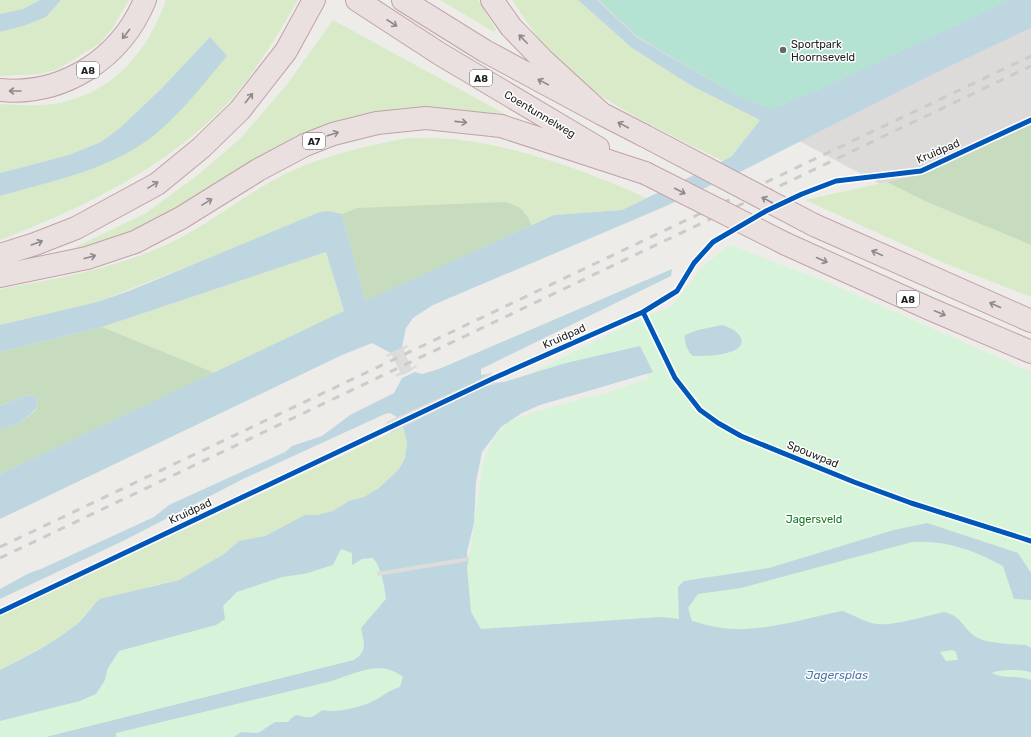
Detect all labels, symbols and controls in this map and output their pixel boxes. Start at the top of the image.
one-way arrow [386,19,397,27]
one-way arrow [122,28,131,39]
one-way arrow [518,34,528,44]
place label: Sportpark Hoornseveld [791,38,855,64]
marker: Sportpark Hoornseveld [778,45,788,55]
road number: A8 [77,62,99,78]
road number: A8 [470,70,492,86]
one-way arrow [537,78,549,86]
one-way arrow [9,87,22,95]
street label: Coentunnelweg [502,88,578,141]
one-way arrow [245,93,254,104]
one-way arrow [454,118,467,125]
one-way arrow [617,120,629,128]
one-way arrow [327,130,340,137]
road number: A7 [303,133,325,149]
street label: Kruidpad [915,137,962,166]
one-way arrow [147,181,159,189]
one-way arrow [674,187,686,195]
one-way arrow [761,196,773,203]
one-way arrow [201,198,212,206]
one-way arrow [31,239,43,247]
one-way arrow [871,249,883,256]
one-way arrow [83,253,96,260]
one-way arrow [815,257,827,264]
road number: A8 [897,291,919,307]
one-way arrow [990,301,1002,309]
one-way arrow [934,310,946,318]
street label: Kruidpad [541,321,588,352]
street label: Spouwpad [785,438,840,471]
street label: Kruidpad [167,496,214,527]
park label: Jagersveld [786,513,842,526]
water label: Jagersplas [806,668,868,682]

